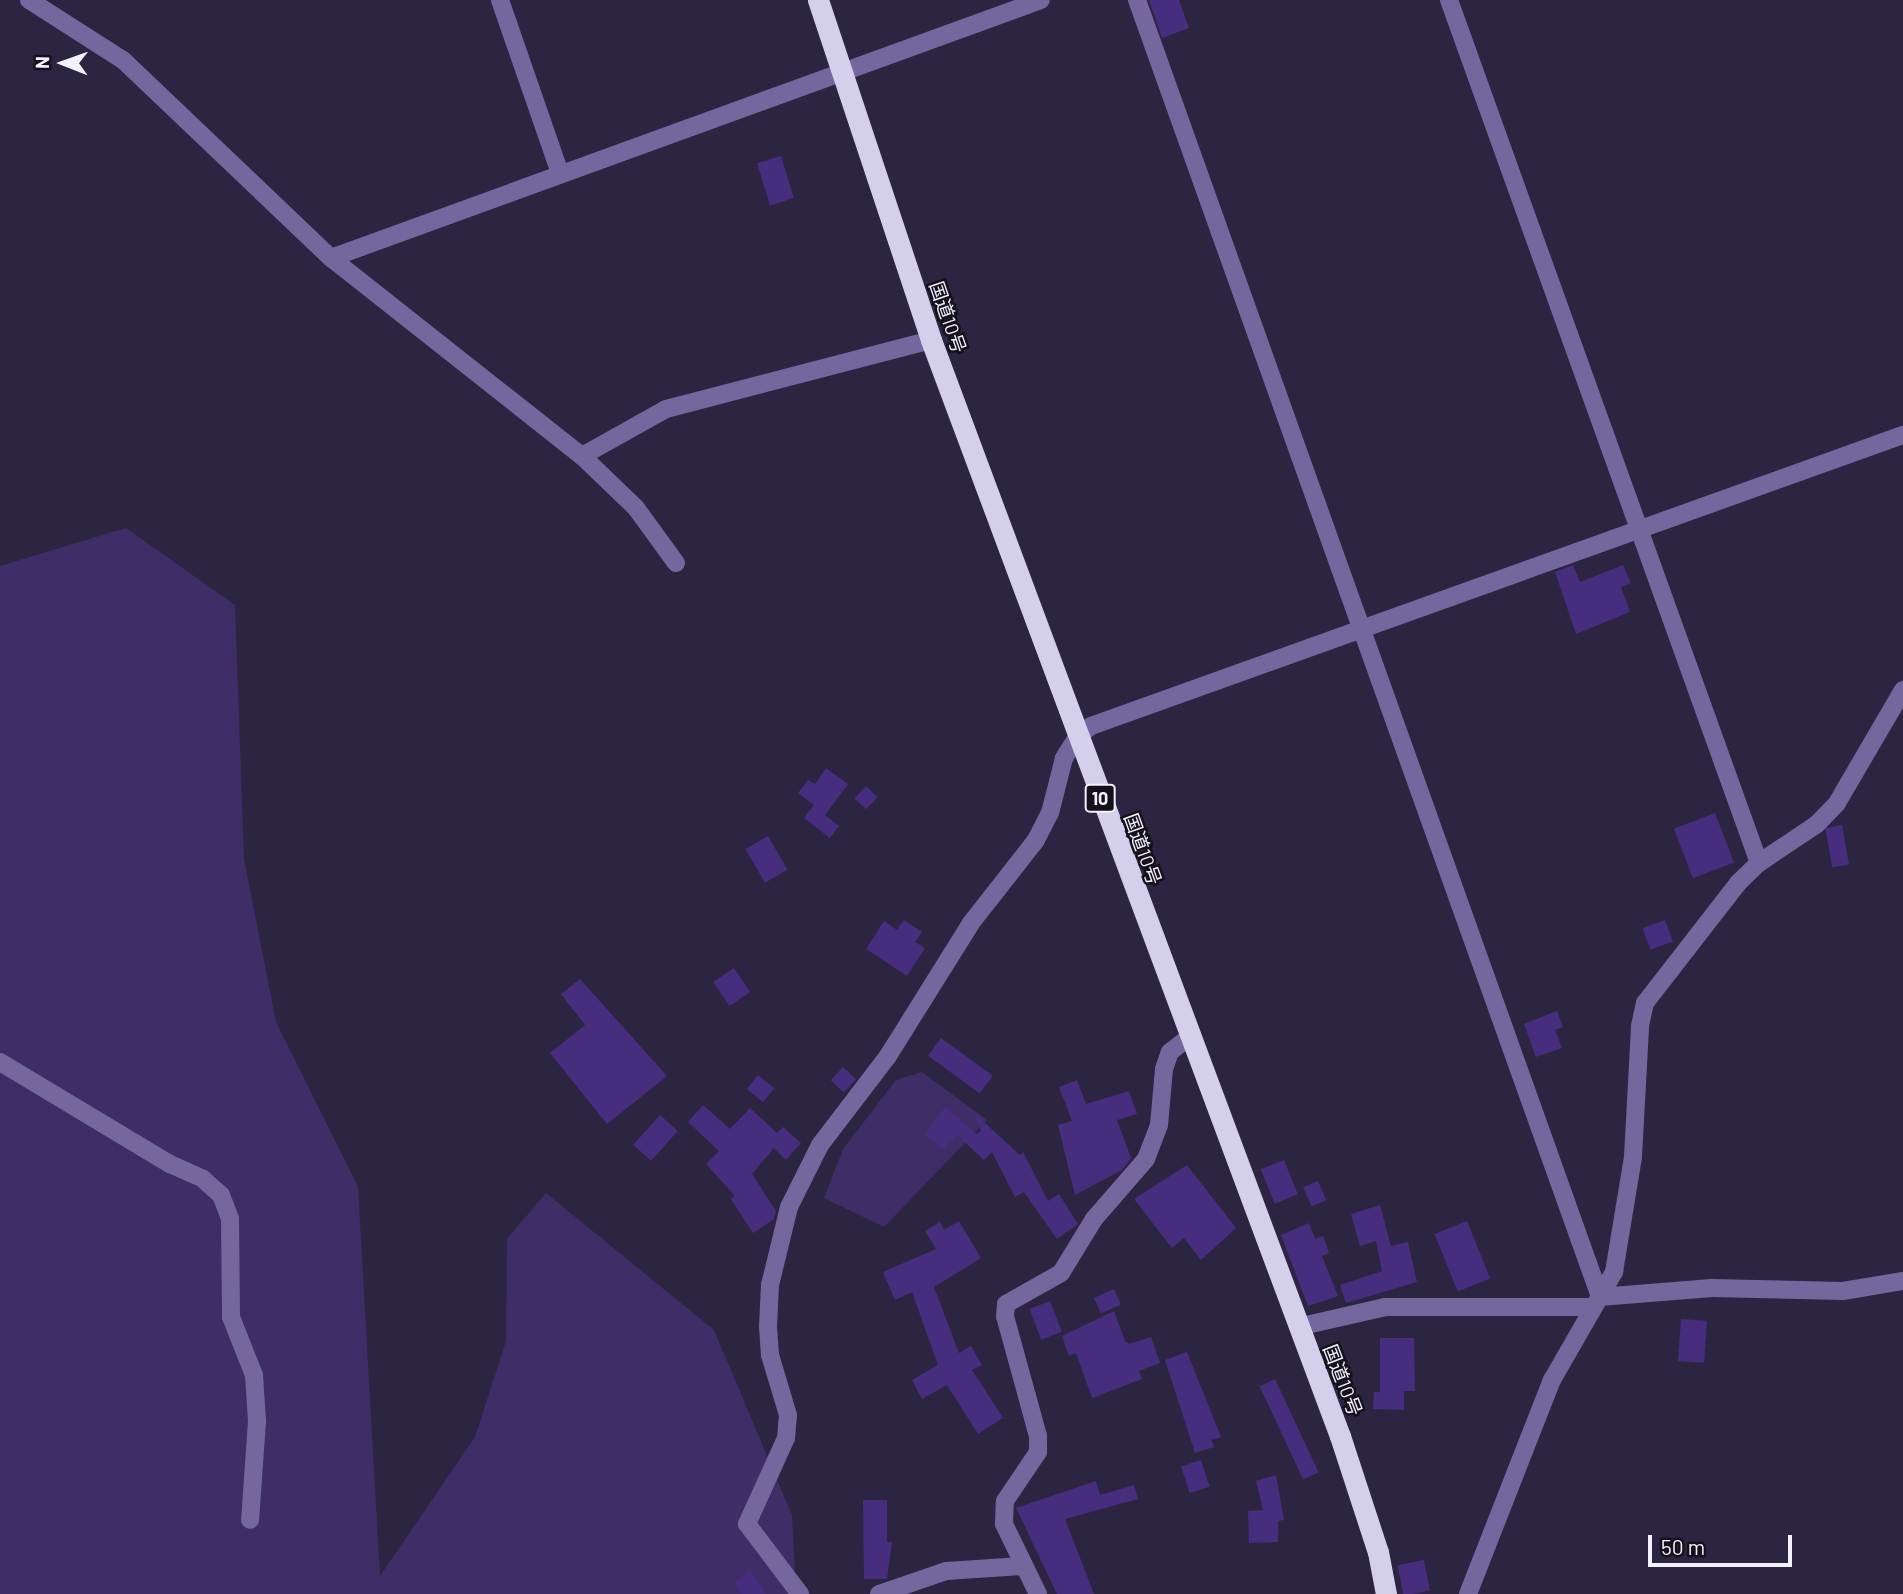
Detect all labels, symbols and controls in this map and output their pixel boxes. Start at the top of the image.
north arrow [28,28,98,98]
text: N [30,56,53,69]
street label: 国道10号 [925,278,971,356]
road number: 10 [1084,784,1116,812]
street label: 国道10号 [1120,810,1166,888]
street label: 国道10号 [1319,1341,1367,1419]
scale bar [1651,1520,1794,1564]
text: 50 m [1661,1534,1705,1559]

